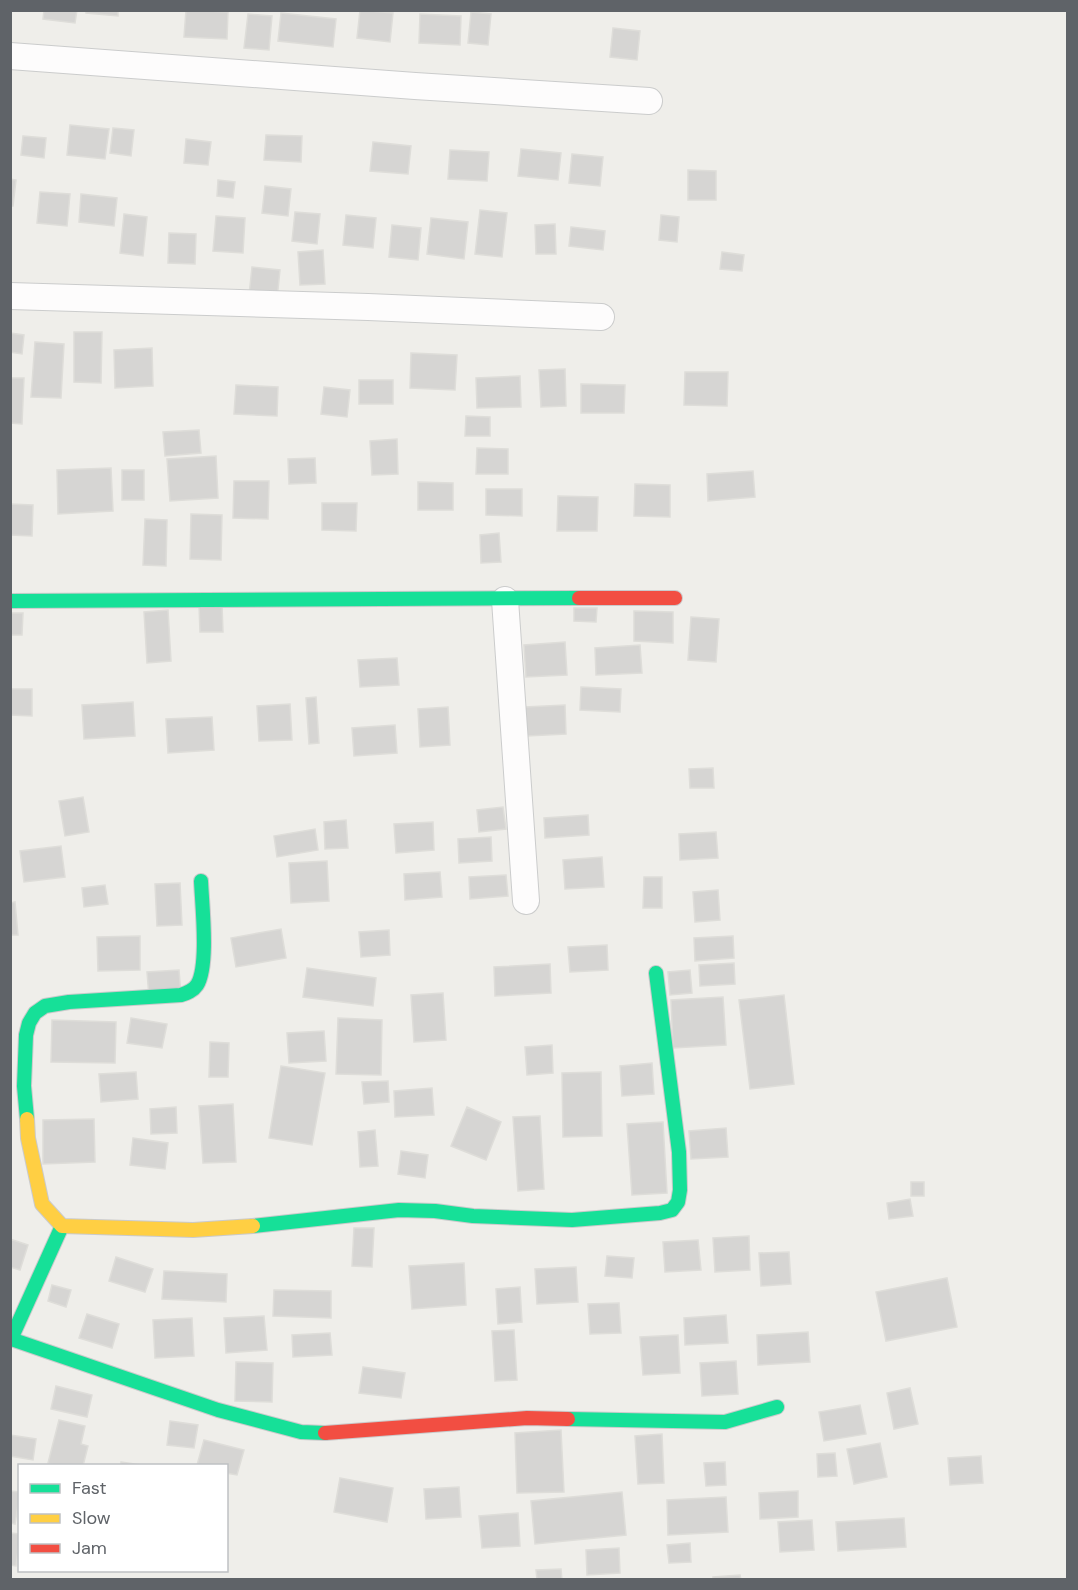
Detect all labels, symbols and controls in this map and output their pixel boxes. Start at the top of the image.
legend [18,1464,228,1572]
text: Fast [72,1476,107,1500]
text: Slow [72,1506,111,1530]
text: Jam [72,1536,107,1560]

